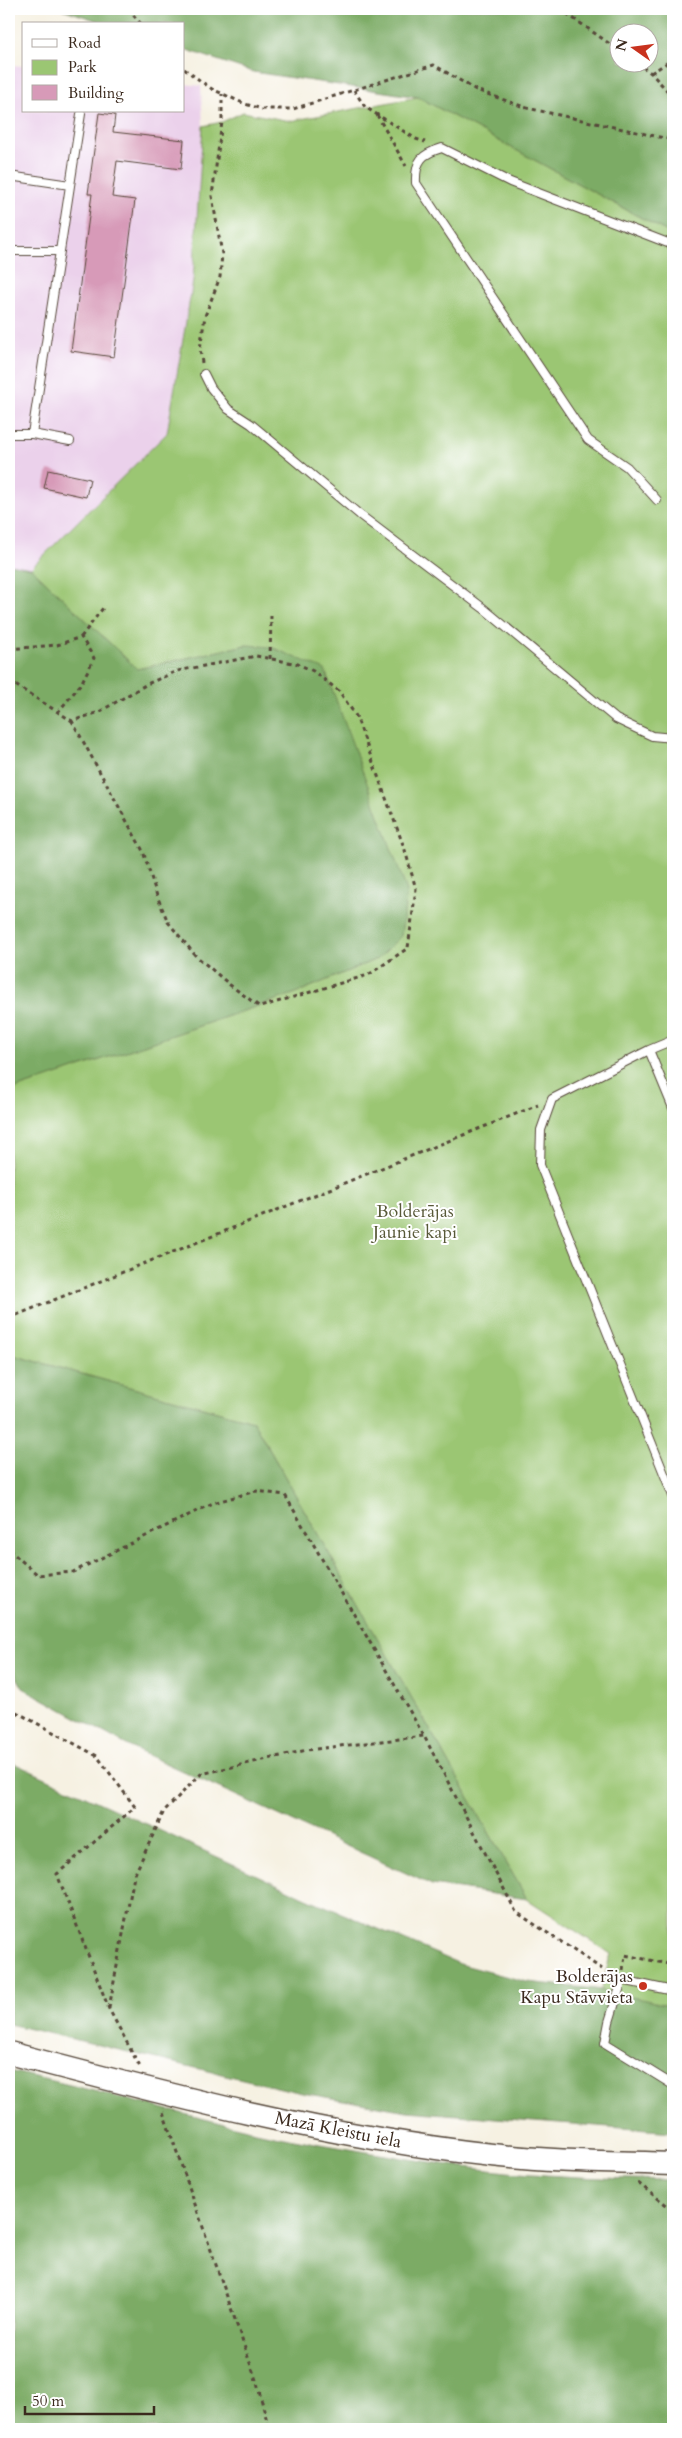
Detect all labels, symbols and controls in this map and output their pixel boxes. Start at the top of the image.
legend [22,22,185,112]
north arrow [610,22,660,72]
text: Road [68,33,101,53]
text: N [611,37,633,53]
text: Park [68,57,97,77]
text: Building [68,83,124,103]
park label: Bolderājas Jaunie kapi [370,1199,457,1245]
place label: Bolderājas Kapu Stāvvieta [520,1964,633,2010]
marker: Bolderājas Kapu Stāvvieta [637,1980,649,1992]
street label: Mazā Kleistu iela [273,2105,404,2155]
scale bar [25,2383,154,2415]
text: 50 m [32,2391,64,2411]

